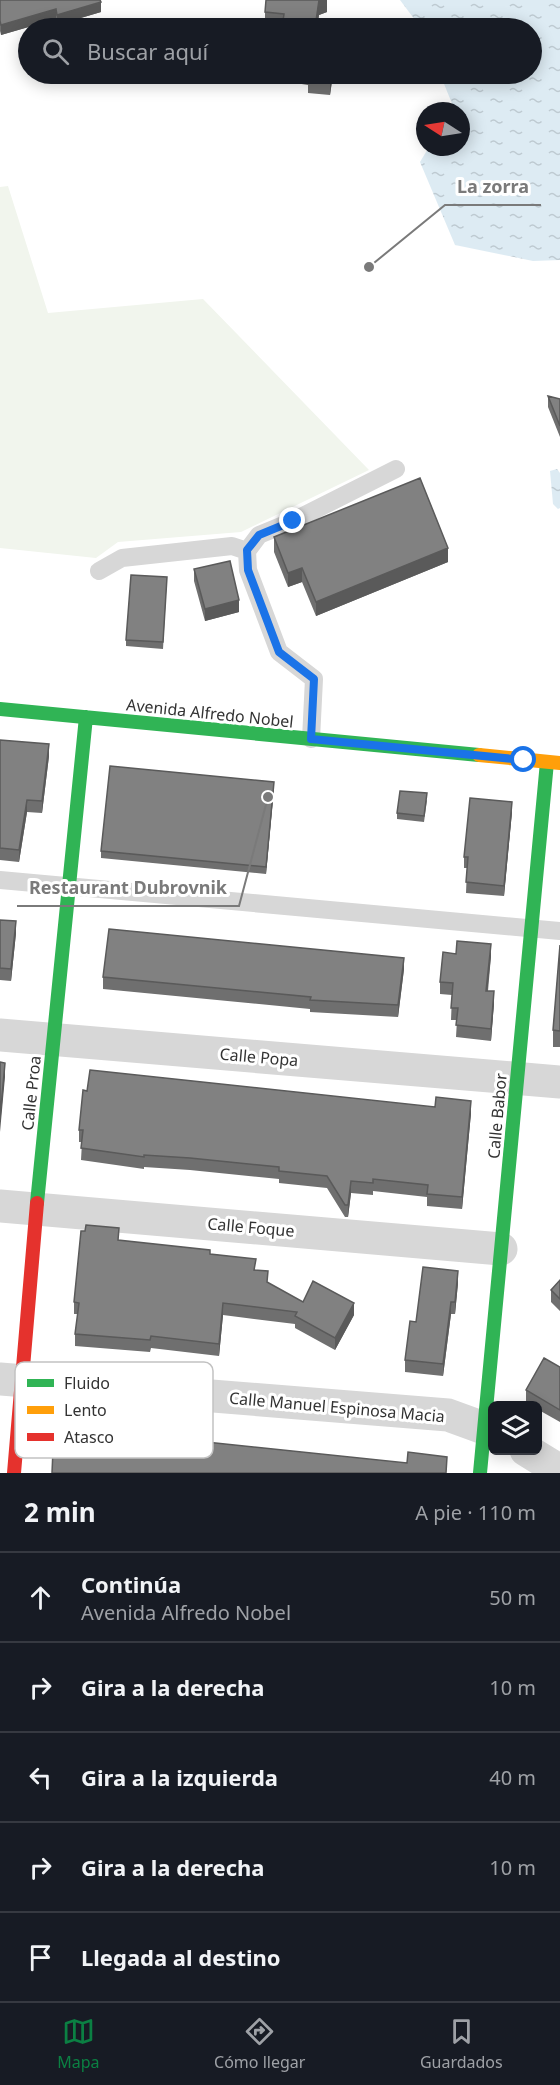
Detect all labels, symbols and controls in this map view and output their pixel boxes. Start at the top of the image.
search box [18,18,542,84]
icon: search [39,35,72,68]
text: Buscar aquí [87,36,208,66]
north arrow [416,102,470,156]
callout: La zorra [445,169,541,205]
text: La zorra [457,174,529,198]
route end [279,507,305,533]
street label: Avenida Alfredo Nobel [125,693,295,733]
route start [510,746,536,772]
callout: Restaurant Dubrovnik [17,870,239,906]
text: Restaurant Dubrovnik [29,875,228,899]
street label: Calle Popa [219,1043,299,1071]
street label: Calle Proa [16,1054,46,1132]
street label: Calle Babor [482,1072,512,1160]
street label: Calle Foque [207,1212,295,1242]
legend [15,1362,213,1458]
text: Fluido [64,1372,110,1394]
street label: Calle Manuel Espinosa Macia [228,1387,446,1427]
text: Lento [64,1399,107,1421]
map controls [488,1401,542,1455]
button: layers [488,1401,542,1455]
text: Atasco [64,1426,114,1448]
text: 2 min [24,1494,96,1530]
text: A pie · 110 m [415,1499,536,1526]
text: Continúa [81,1569,181,1599]
icon: ahead [24,1581,57,1614]
text: 50 m [489,1584,536,1611]
text: Avenida Alfredo Nobel [81,1599,291,1626]
icon: right [24,1671,57,1704]
text: Gira a la derecha [81,1672,265,1702]
text: 10 m [489,1674,536,1701]
icon: left [24,1761,57,1794]
text: Gira a la izquierda [81,1762,278,1792]
text: 40 m [489,1764,536,1791]
icon: right [24,1851,57,1884]
text: Gira a la derecha [81,1852,265,1882]
text: 10 m [489,1854,536,1881]
icon: arrive [24,1941,57,1974]
text: Llegada al destino [81,1942,281,1972]
tab: Mapa [57,2015,100,2073]
tab: Cómo llegar [214,2015,305,2073]
tab: Guardados [420,2015,503,2073]

